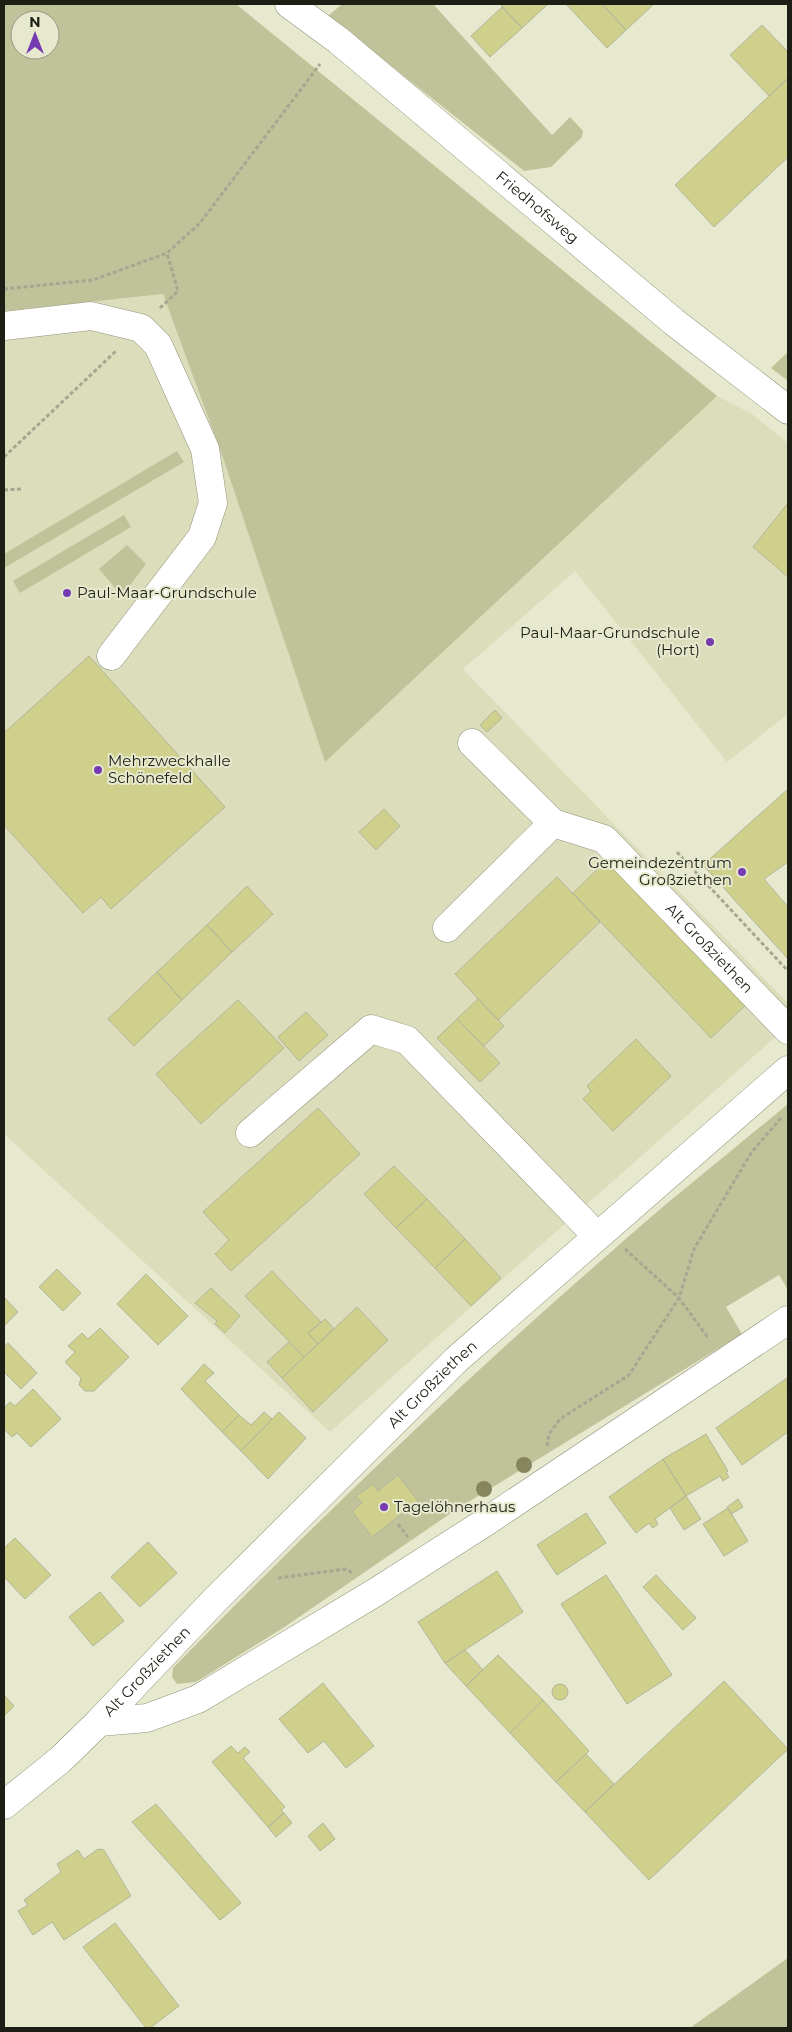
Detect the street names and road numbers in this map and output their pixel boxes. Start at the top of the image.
street label: Friedhofsweg [492,167,583,247]
street label: Alt Großziethen [662,899,757,997]
street label: Alt Großziethen [383,1336,481,1432]
street label: Alt Großziethen [99,1622,194,1720]

